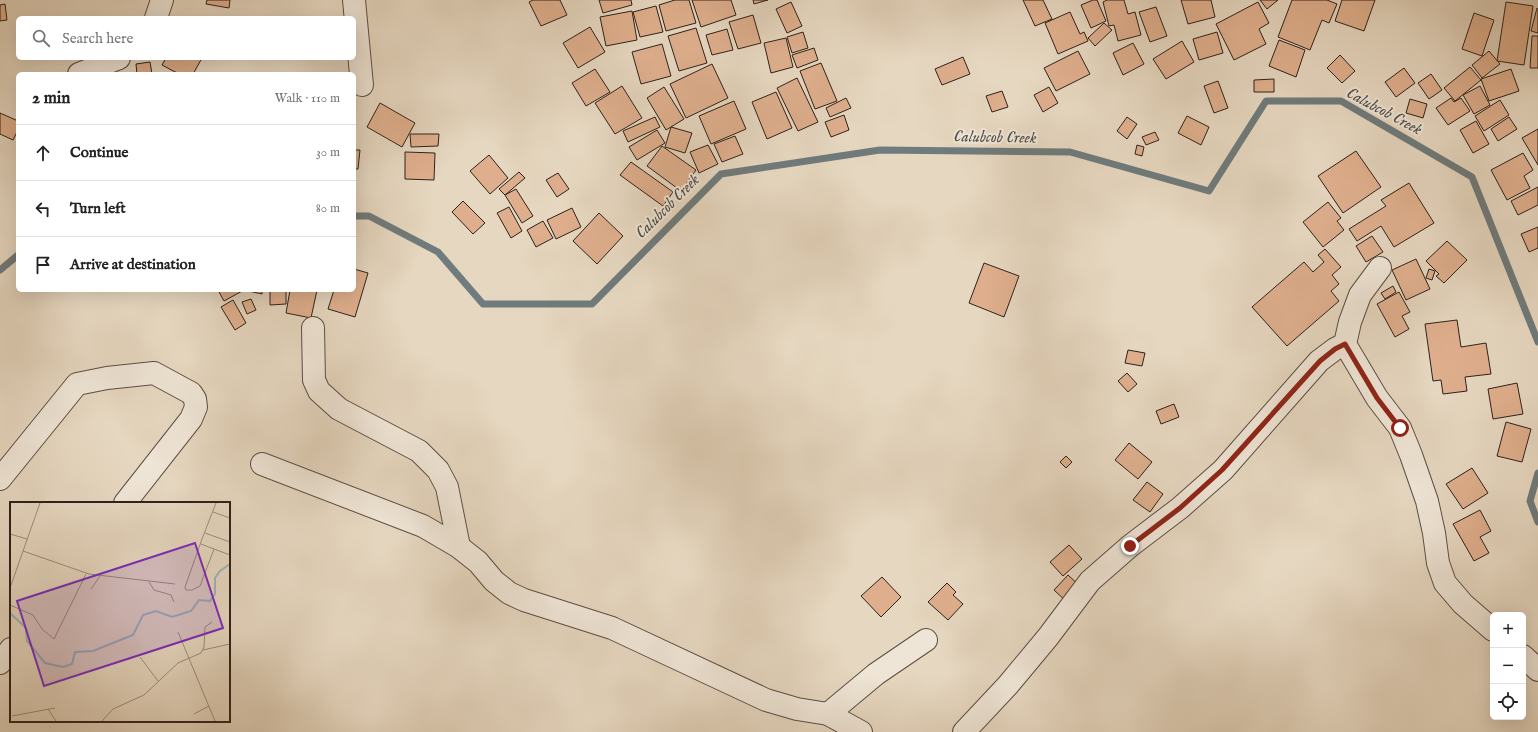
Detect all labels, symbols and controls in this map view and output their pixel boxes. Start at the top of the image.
search box [16,16,356,60]
icon: search [30,27,52,49]
text: Search here [62,29,133,48]
water label: Calubcob Creek [1343,84,1426,141]
text: 2 min [32,88,70,109]
text: Walk · 110 m [275,90,340,107]
water label: Calubcob Creek [953,127,1037,149]
icon: ahead [32,142,54,164]
text: Continue [70,143,128,162]
text: 30 m [316,144,340,161]
water label: Calubcob Creek [632,170,705,243]
icon: left [32,198,54,220]
text: Turn left [70,199,126,218]
text: 80 m [316,200,340,217]
icon: arrive [32,254,54,276]
text: Arrive at destination [70,255,196,274]
route start [1391,419,1409,437]
inset map [10,502,230,722]
route end [1121,537,1139,555]
map controls [1490,612,1526,720]
button: + [1490,612,1526,648]
button: − [1490,648,1526,684]
button: locate [1490,684,1526,720]

